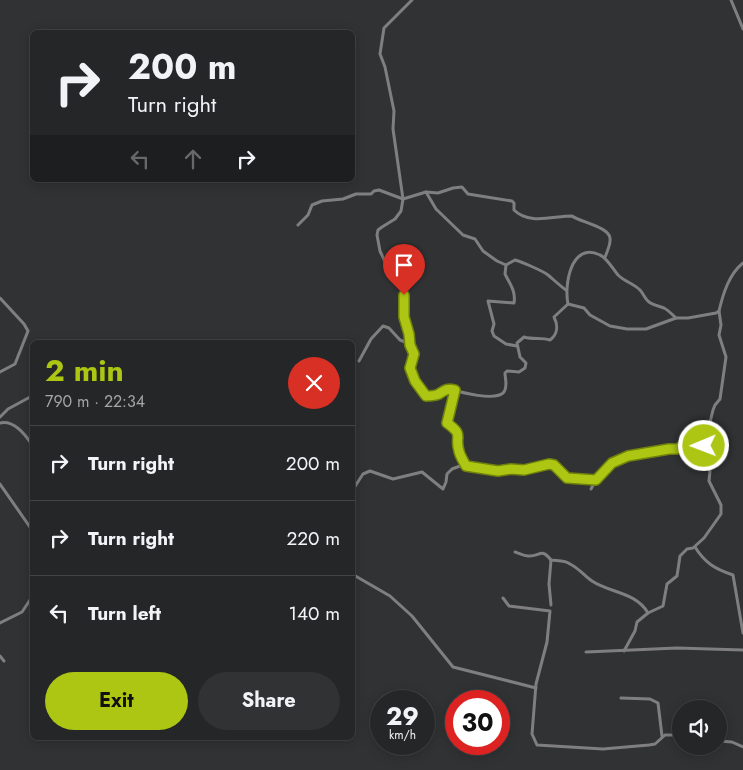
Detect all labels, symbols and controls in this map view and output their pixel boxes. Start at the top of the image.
text: 200 m [128,42,237,92]
icon: right [45,50,110,115]
text: Turn right [128,88,216,120]
icon: left [126,145,154,173]
icon: ahead [179,145,207,173]
icon: right [232,145,260,173]
pin [383,244,425,295]
icon: arrive [390,251,418,279]
text: 2 min [45,349,124,392]
button: close [288,357,340,409]
text: 790 m · 22:34 [45,390,145,413]
position arrow [677,419,729,471]
icon: right [45,449,73,477]
text: Turn right [88,450,174,477]
text: 200 m [286,450,340,477]
icon: right [45,524,73,552]
text: Turn right [88,525,174,552]
text: 220 m [286,525,340,552]
icon: left [45,599,73,627]
text: Turn left [88,600,161,627]
text: 140 m [288,600,340,627]
button: Exit [45,672,188,730]
button: Share [198,672,340,730]
speed limit sign: 30 [445,690,510,755]
text: 29 [386,698,419,734]
map controls [672,700,727,755]
button: sound [672,700,727,755]
text: km/h [389,726,416,744]

